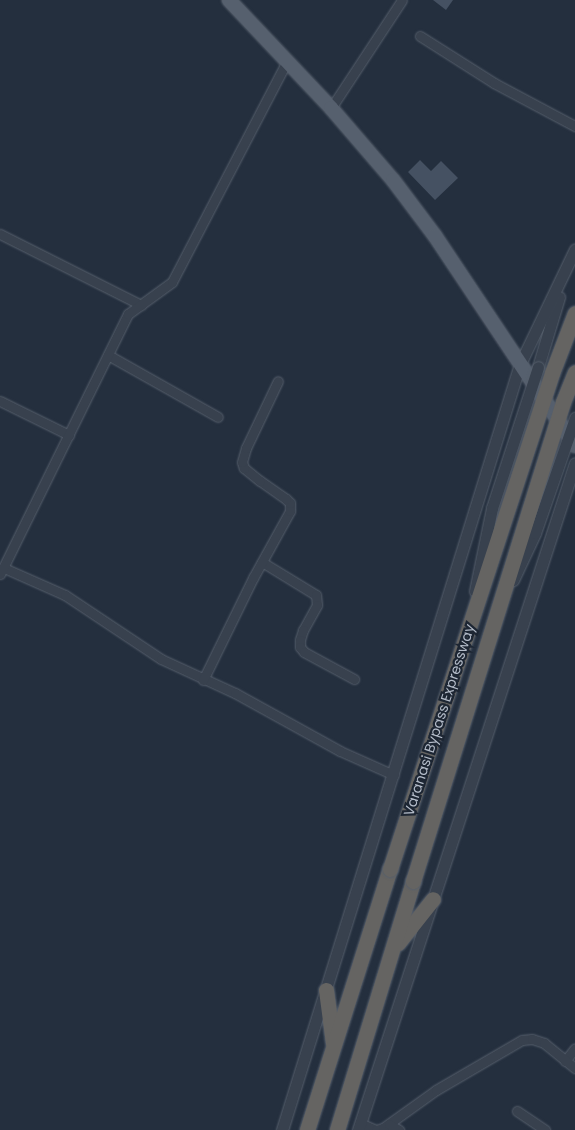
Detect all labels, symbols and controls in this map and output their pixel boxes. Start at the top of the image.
street label: Varanasi Bypass Expressway [400,622,478,818]

